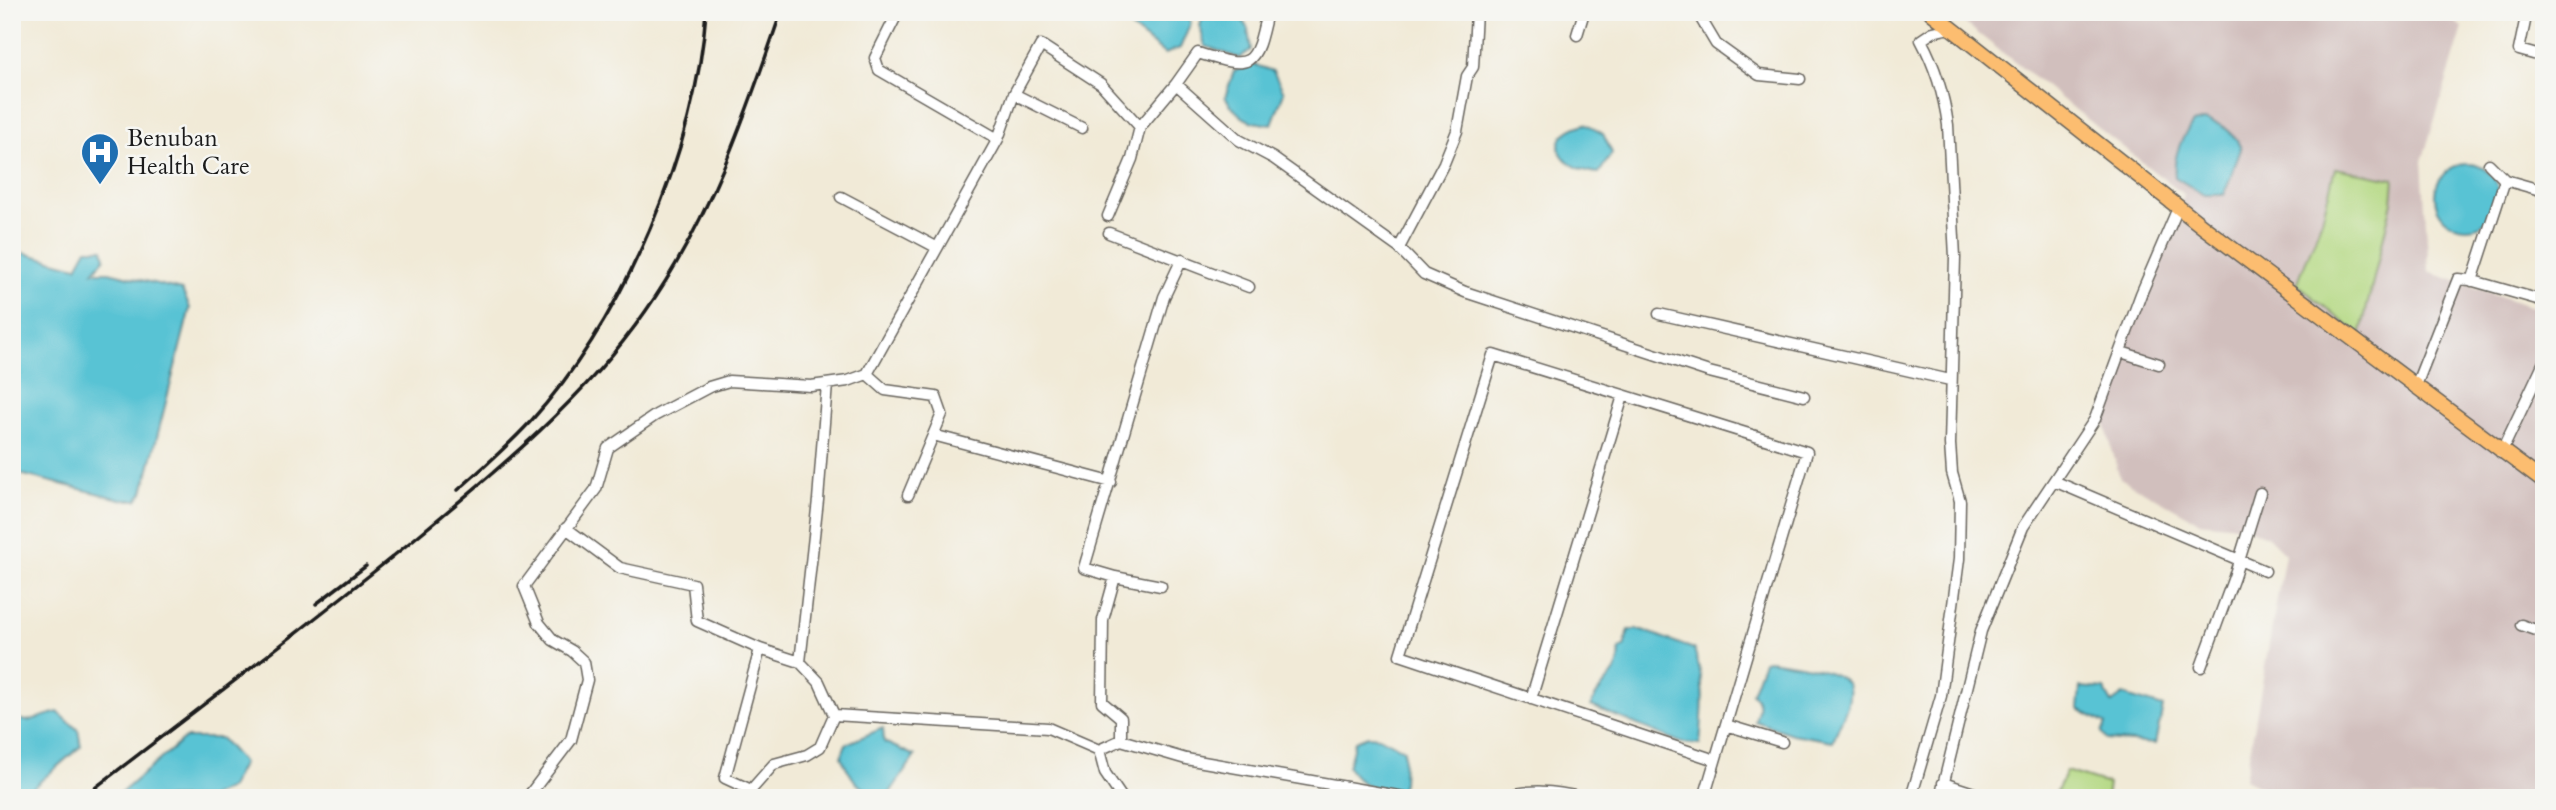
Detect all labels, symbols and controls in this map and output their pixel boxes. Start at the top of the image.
place label: Benuban Health Care [127,122,250,183]
hospital icon: Benuban Health Care [79,131,121,186]

